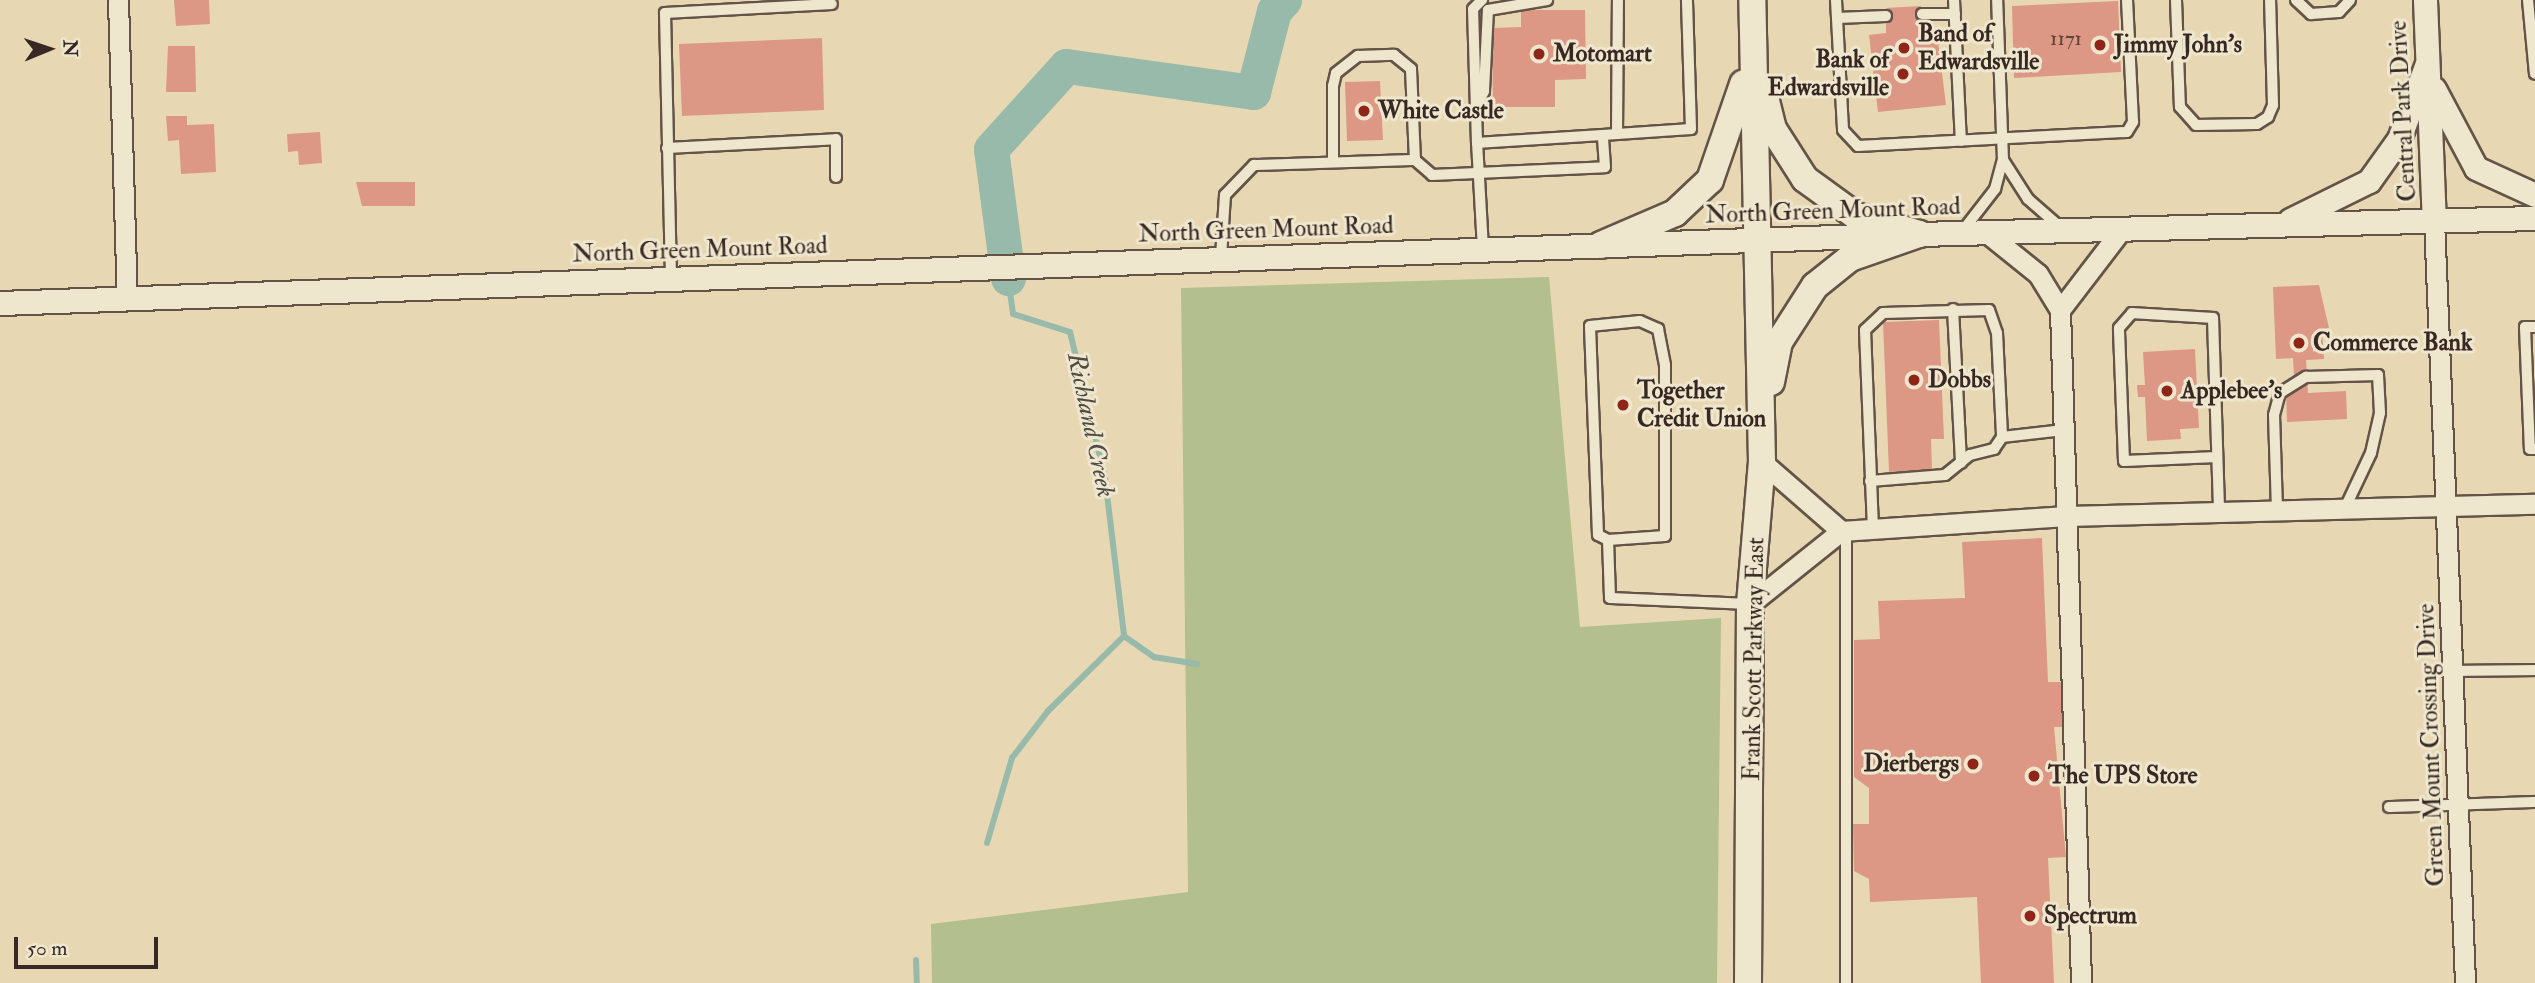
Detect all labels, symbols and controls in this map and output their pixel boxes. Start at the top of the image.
north arrow [14,14,84,84]
place label: Band of Edwardsville [1918,20,2039,76]
street label: Central Park Drive [2384,20,2422,202]
house number: 1171 [2050,26,2082,52]
place label: Jimmy John's [2114,31,2242,59]
marker: Jimmy John's [2092,37,2108,53]
text: N [58,39,82,57]
place label: Motomart [1553,40,1652,68]
marker: Band of Edwardsville [1896,40,1912,56]
marker: Motomart [1531,46,1547,62]
place label: Bank of Edwardsville [1768,46,1889,102]
marker: Bank of Edwardsville [1895,66,1911,82]
place label: White Castle [1378,97,1504,125]
marker: White Castle [1356,103,1372,119]
street label: North Green Mount Road [1705,192,1961,230]
street label: North Green Mount Road [1138,211,1394,249]
street label: North Green Mount Road [572,231,828,269]
place label: Commerce Bank [2313,329,2472,357]
marker: Commerce Bank [2291,335,2307,351]
water label: Richland Creek [1059,350,1121,500]
place label: Dobbs [1928,366,1991,394]
marker: Dobbs [1906,372,1922,388]
place label: Together Credit Union [1637,377,1766,433]
place label: Applebee's [2181,377,2282,405]
marker: Applebee's [2159,383,2175,399]
marker: Together Credit Union [1615,397,1631,413]
street label: Frank Scott Parkway East [1737,537,1771,781]
street label: Green Mount Crossing Drive [2412,603,2450,887]
place label: Dierbergs [1864,750,1959,778]
marker: Dierbergs [1965,756,1981,772]
place label: The UPS Store [2048,762,2198,790]
marker: The UPS Store [2026,768,2042,784]
place label: Spectrum [2044,902,2137,930]
marker: Spectrum [2022,908,2038,924]
scale bar [18,923,161,967]
text: 50 m [27,935,68,962]

